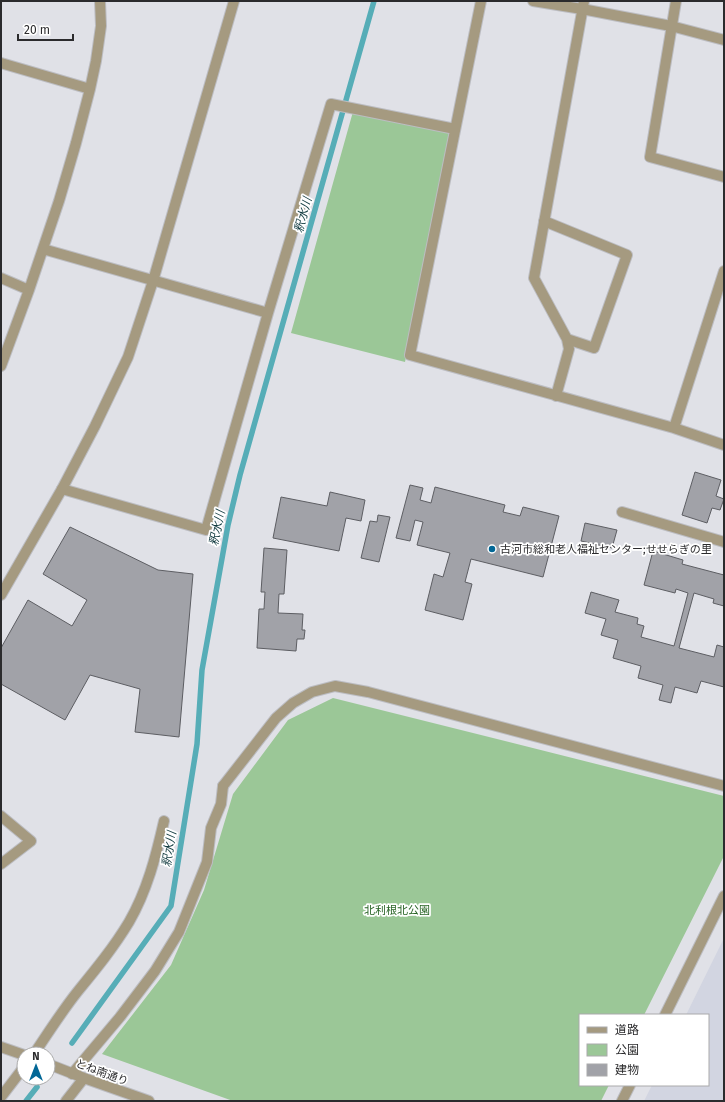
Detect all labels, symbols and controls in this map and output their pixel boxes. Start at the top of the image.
scale bar [18,16,73,42]
text: 20 m [24,23,50,37]
water label: 釈水川 [292,194,315,234]
water label: 釈水川 [206,507,228,547]
place label: 古河市総和老人福祉センター;せせらぎの里 [500,543,712,556]
marker: 古河市総和老人福祉センター;せせらぎの里 [487,544,497,554]
water label: 釈水川 [159,828,179,868]
park label: 北利根北公園 [364,904,430,917]
legend [579,1014,709,1086]
text: 道路 [615,1023,639,1037]
text: 公園 [615,1043,639,1057]
north arrow [16,1046,56,1086]
text: N [32,1050,40,1063]
street label: とね南通り [74,1057,130,1088]
text: 建物 [615,1063,639,1077]

